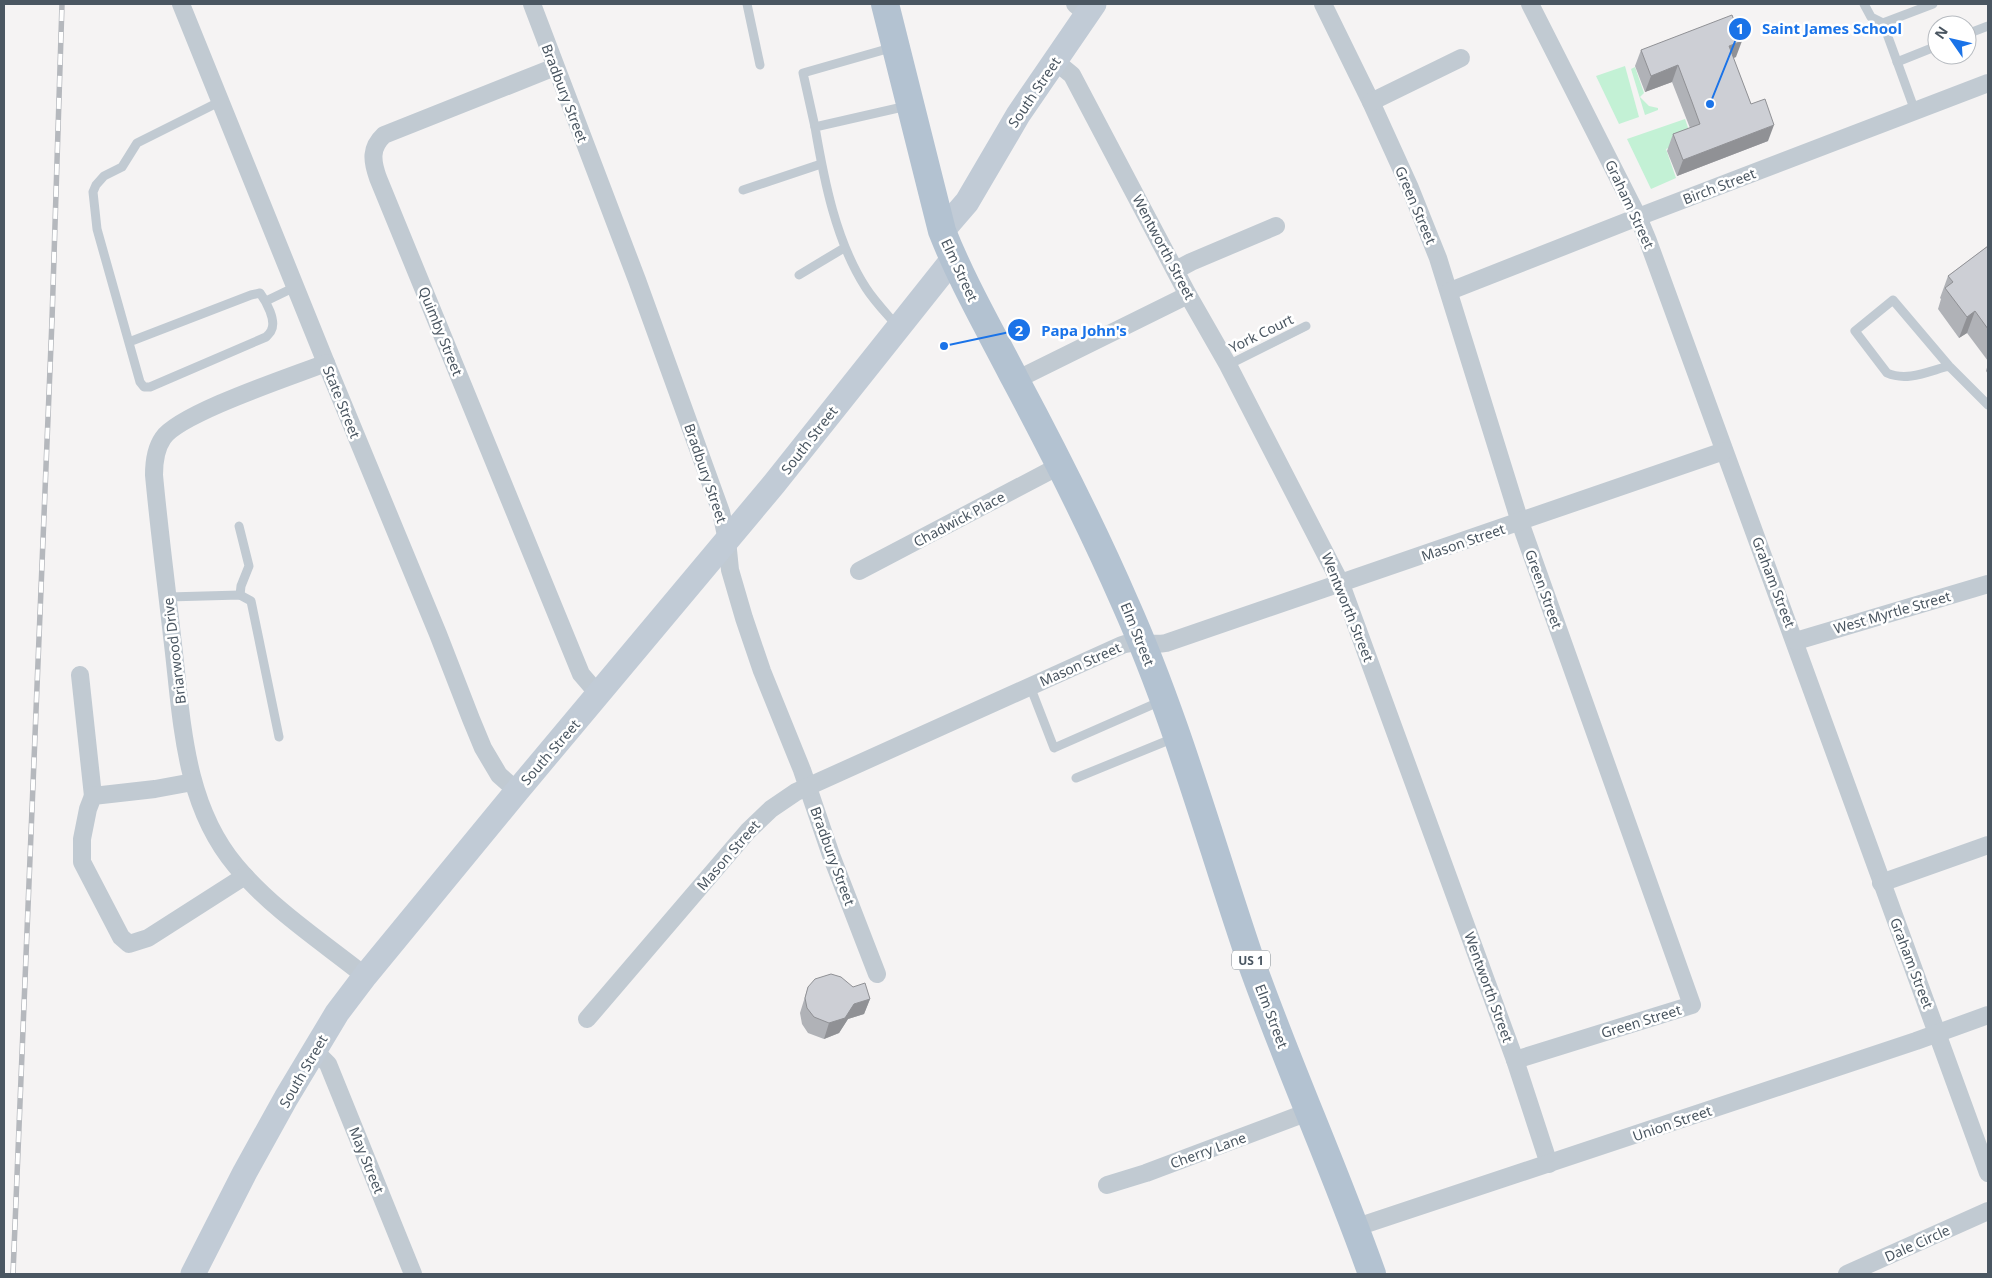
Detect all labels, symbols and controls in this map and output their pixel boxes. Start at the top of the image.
callout: Saint James School [1727,14,1912,44]
north arrow [1927,15,1977,65]
text: 1 [1736,18,1744,38]
text: Saint James School [1762,18,1902,38]
text: N [1930,22,1952,42]
street label: Bradbury Street [537,41,593,145]
street label: South Street [1003,53,1065,131]
street label: Graham Street [1601,157,1659,251]
street label: Green Street [1391,163,1441,247]
street label: Birch Street [1680,163,1758,209]
street label: Wentworth Street [1128,191,1200,303]
street label: Elm Street [937,236,983,304]
street label: Quimby Street [414,284,468,378]
street label: York Court [1226,309,1296,357]
callout: Papa John's [1006,315,1137,345]
text: 2 [1015,320,1024,340]
text: Papa John's [1041,320,1127,340]
street label: State Street [319,363,365,441]
street label: South Street [777,402,841,478]
street label: Bradbury Street [680,421,732,525]
street label: Chadwick Place [910,487,1008,551]
street label: Mason Street [1419,519,1507,565]
street label: Graham Street [1748,534,1800,630]
street label: Green Street [1521,547,1567,631]
street label: Wentworth Street [1317,550,1379,664]
street label: West Myrtle Street [1831,586,1953,638]
street label: Briarwood Drive [158,597,190,705]
street label: Elm Street [1117,599,1159,669]
street label: Mason Street [1036,638,1124,690]
street label: South Street [516,715,584,789]
street label: Bradbury Street [806,804,860,908]
street label: Mason Street [692,816,764,894]
street label: Graham Street [1886,915,1938,1011]
street label: Wentworth Street [1460,929,1518,1045]
road number: US 1 [1232,950,1270,970]
street label: Elm Street [1251,981,1293,1051]
street label: Green Street [1599,1000,1683,1042]
street label: South Street [274,1031,332,1111]
street label: Union Street [1630,1101,1714,1145]
street label: May Street [345,1124,389,1196]
street label: Cherry Lane [1167,1127,1249,1173]
street label: Dale Circle [1881,1220,1953,1266]

